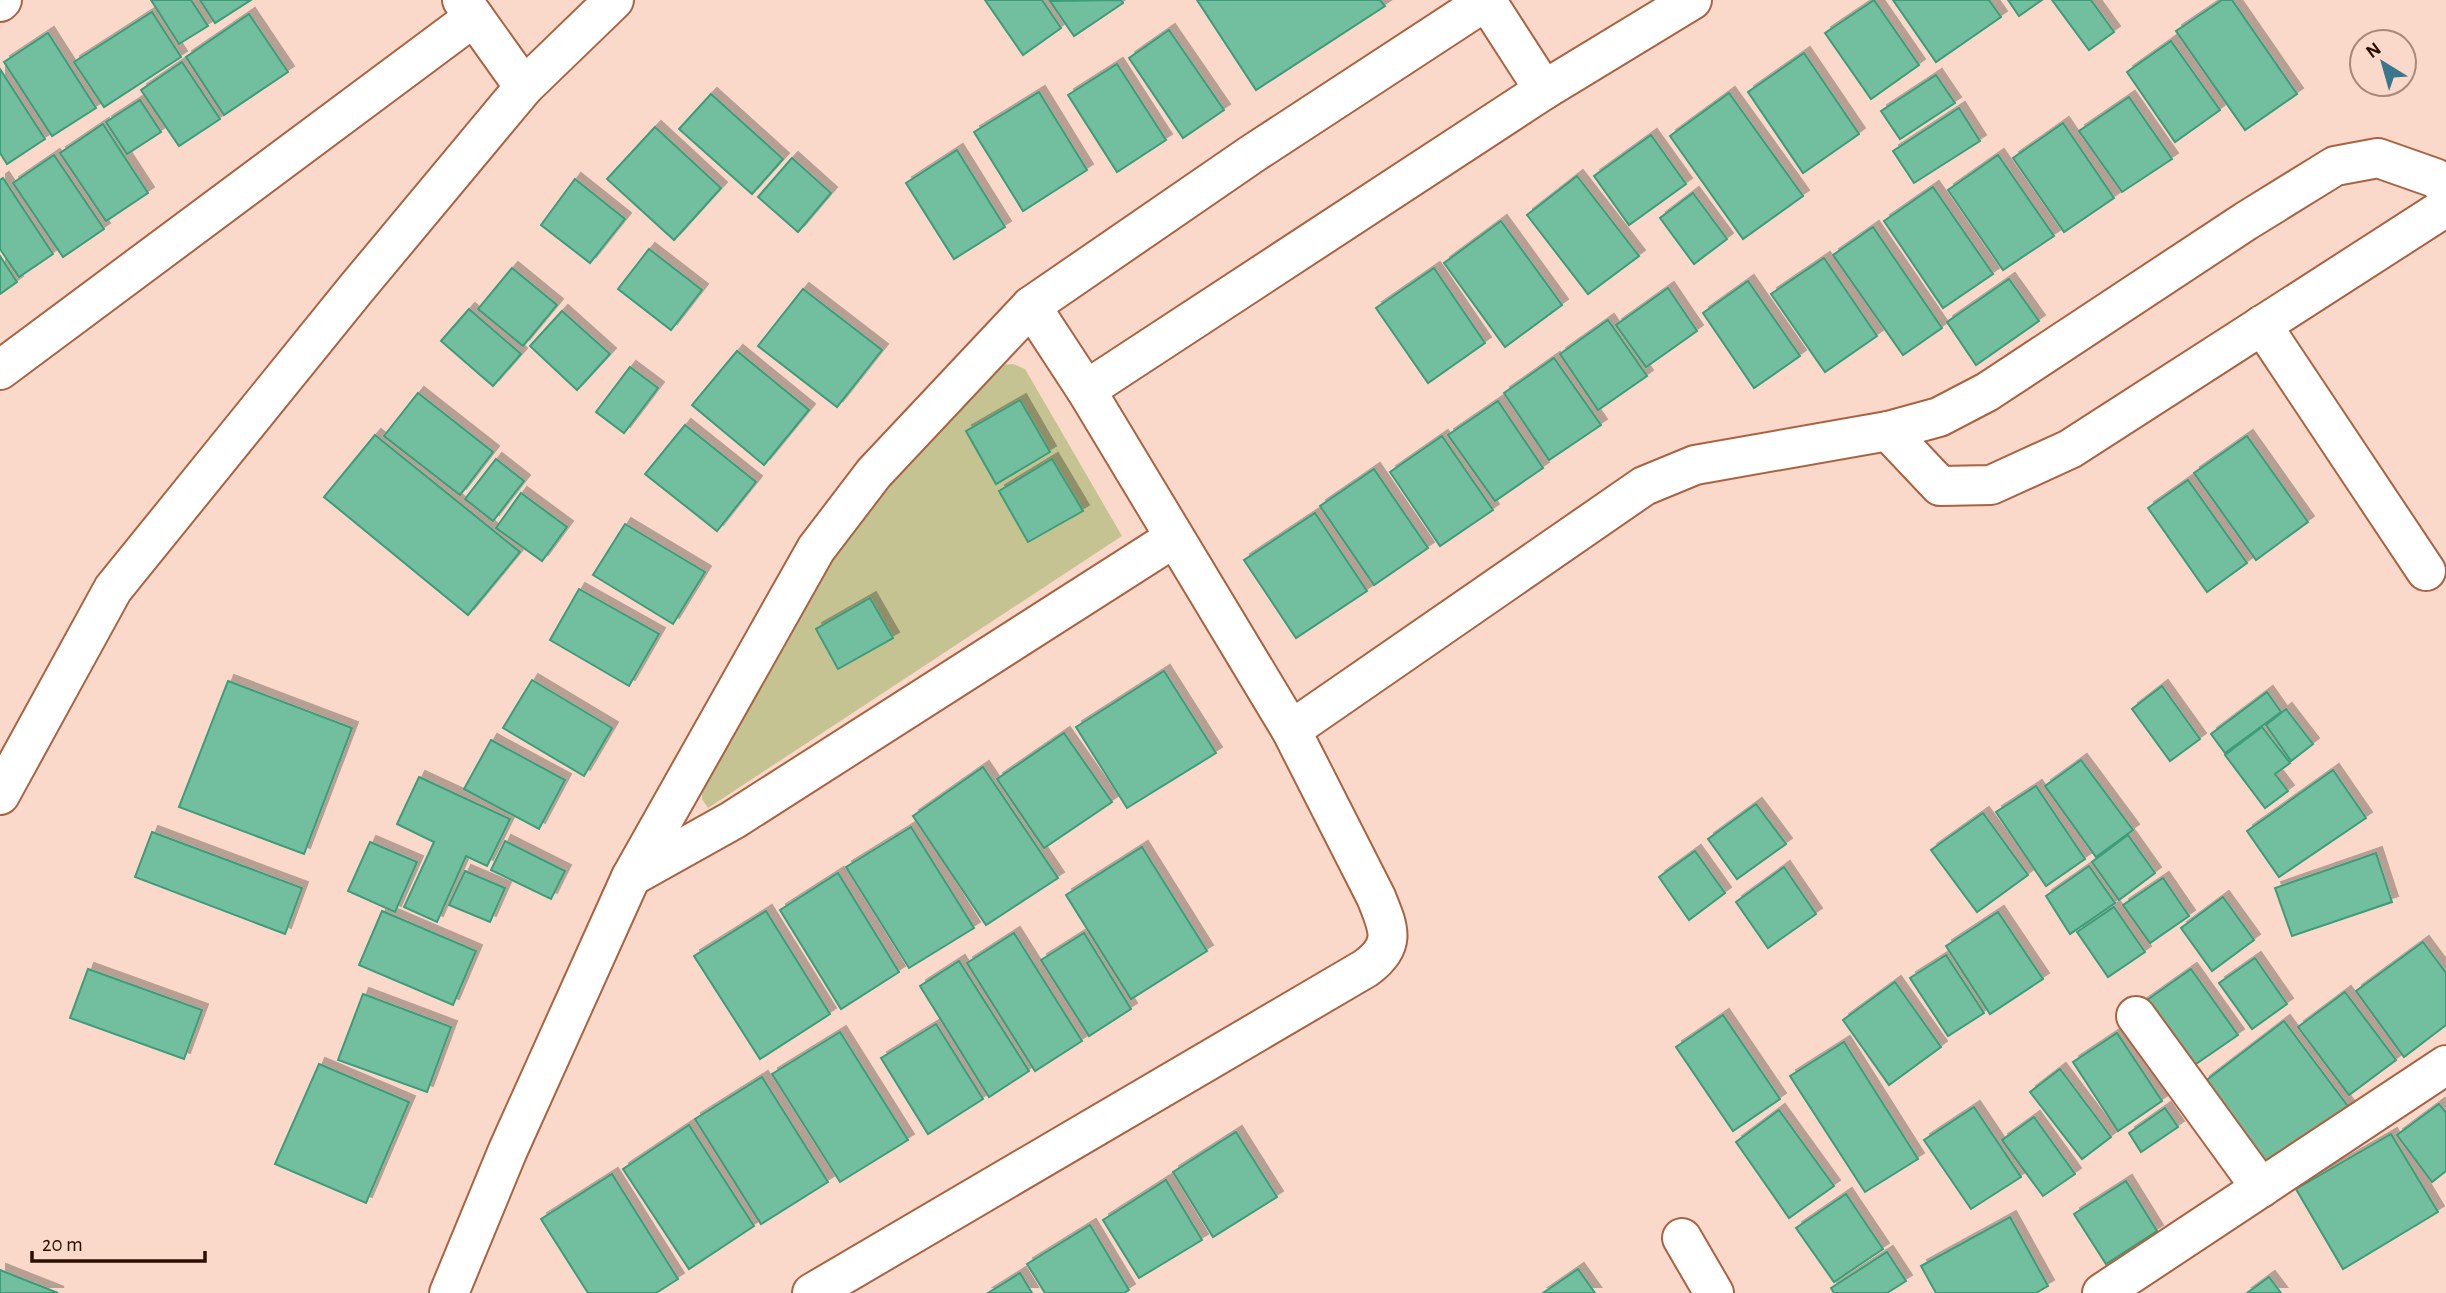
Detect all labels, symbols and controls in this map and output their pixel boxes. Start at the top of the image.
north arrow [2348,28,2418,98]
text: N [2363,39,2385,62]
scale bar [32,1220,205,1264]
text: 20 m [42,1234,83,1255]

